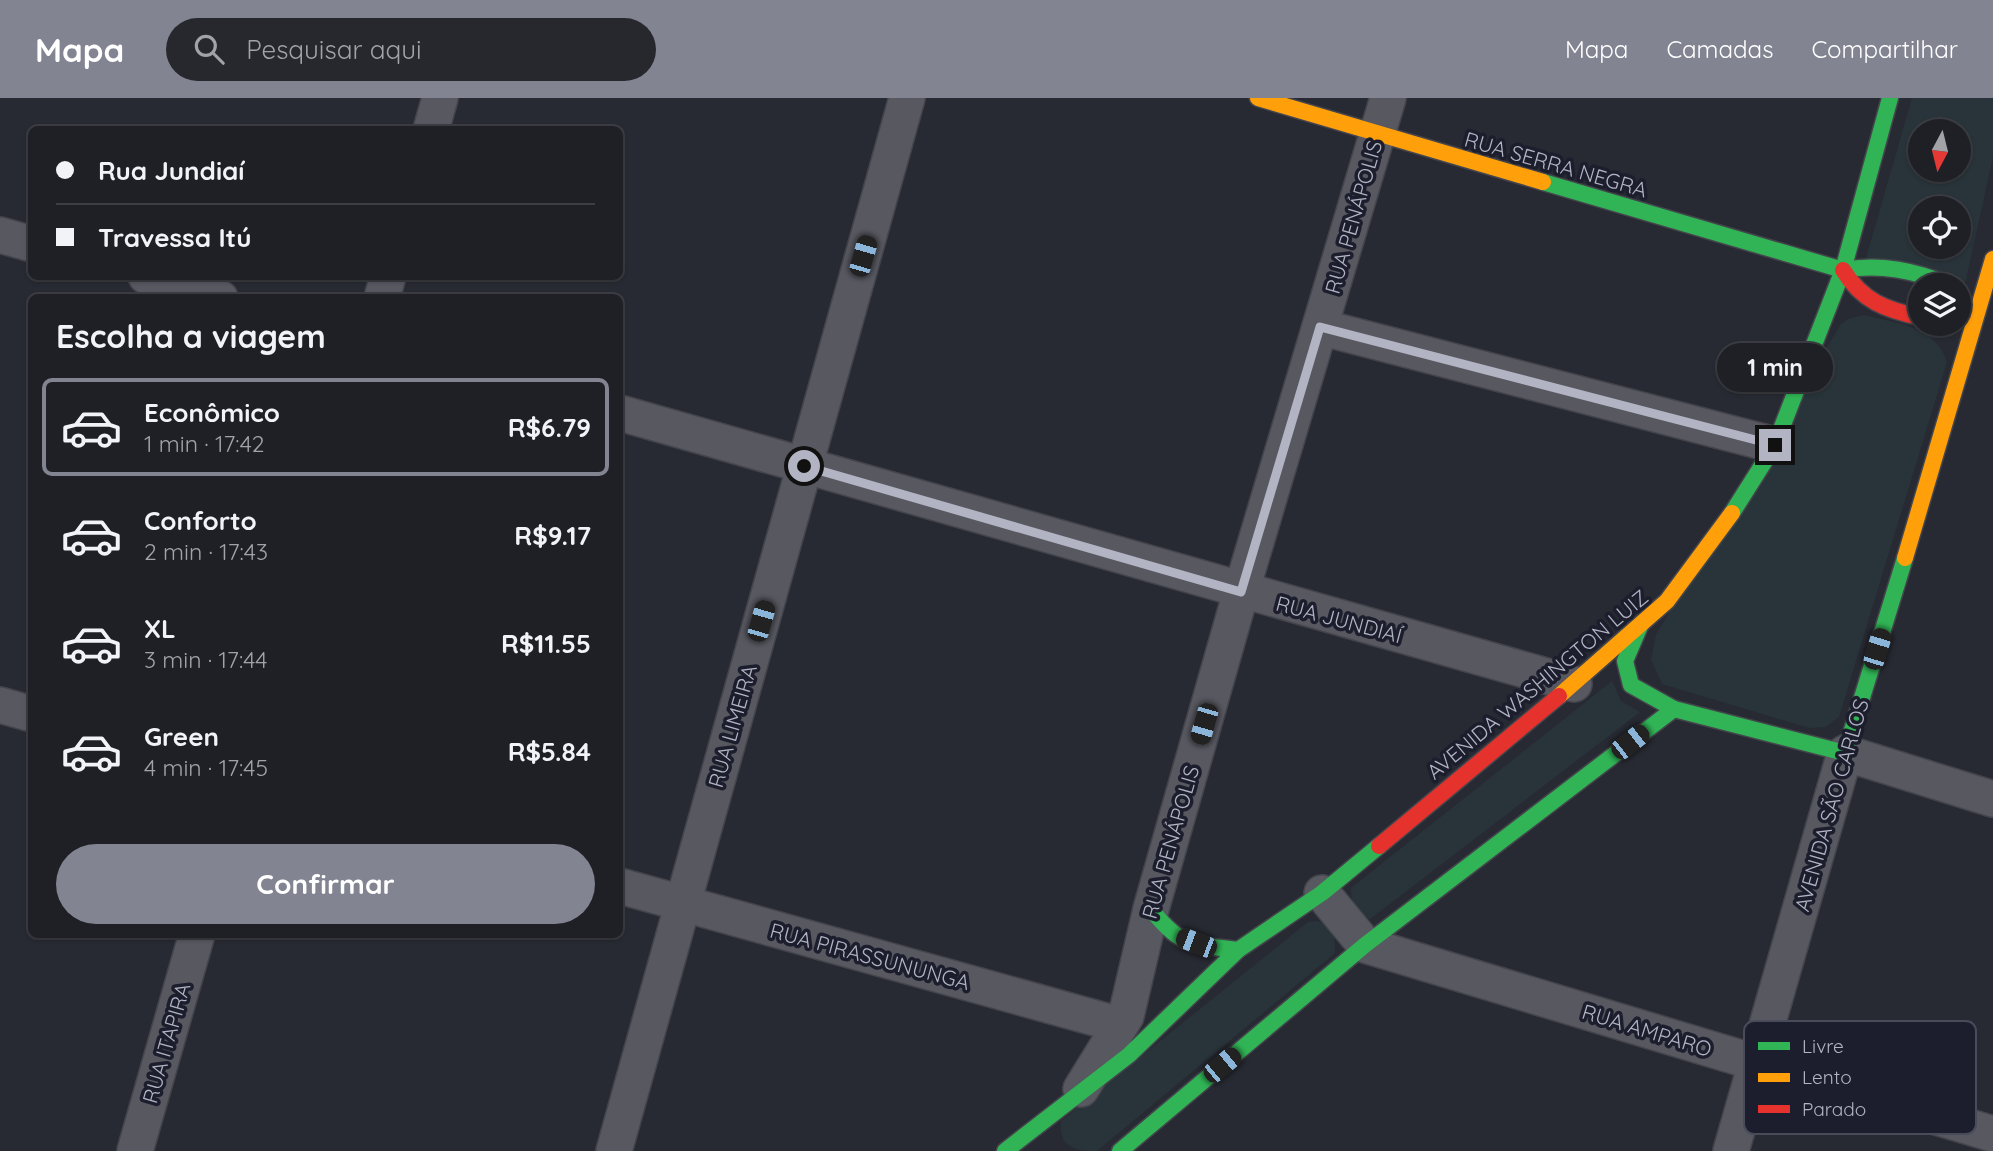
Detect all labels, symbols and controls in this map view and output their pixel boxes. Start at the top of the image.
search box [166,18,656,81]
text: Mapa [35,29,124,70]
icon: search [190,30,228,68]
text: Pesquisar aqui [246,33,422,66]
text: Mapa [1565,34,1628,64]
text: Camadas [1666,34,1773,64]
text: Compartilhar [1811,34,1958,64]
north arrow [1908,119,1970,182]
map controls [1908,119,1971,336]
street label: RUA SERRA NEGRA [1462,125,1650,203]
street label: RUA PENÁPOLIS [1319,137,1387,297]
text: Rua Jundiaí [98,154,245,187]
button: locate [1908,196,1971,259]
text: Travessa Itú [98,221,251,254]
car [848,233,879,279]
button: layers [1908,273,1971,336]
text: Escolha a viagem [56,316,326,356]
callout: 1 min [1717,344,1833,392]
text: 1 min [1747,353,1803,382]
icon: car [60,396,123,459]
text: Econômico [144,396,280,429]
text: R$6.79 [508,411,591,444]
text: 1 min · 17:42 [144,429,265,458]
route end [1759,429,1791,461]
route start [788,450,820,482]
icon: car [60,504,123,567]
text: Conforto [144,504,257,537]
text: R$9.17 [514,519,591,552]
text: 2 min · 17:43 [144,537,268,566]
street label: AVENIDA WASHINGTON LUIZ [1421,584,1653,784]
street label: RUA JUNDIAÍ [1273,590,1406,649]
car [746,598,777,644]
icon: car [60,612,123,675]
text: XL [144,612,176,645]
car [1861,626,1894,672]
text: R$11.55 [501,627,591,660]
text: 3 min · 17:44 [144,645,267,674]
street label: RUA LIMEIRA [702,662,762,790]
street label: AVENIDA SÃO CARLOS [1788,696,1874,914]
car [1189,701,1220,747]
icon: car [60,720,123,783]
text: Green [144,720,219,753]
car [1607,721,1654,763]
text: R$5.84 [508,735,591,768]
text: 4 min · 17:45 [144,753,268,782]
street label: RUA PENÁPOLIS [1136,762,1204,922]
button: Confirmar [56,844,595,924]
street label: RUA PIRASSUNUNGA [767,917,973,995]
car [1173,926,1220,960]
street label: RUA ITAPIRA [136,980,196,1106]
street label: RUA AMPARO [1579,998,1715,1062]
legend [1744,1021,1976,1134]
text: Livre [1802,1034,1844,1058]
car [1200,1043,1245,1087]
text: Lento [1802,1065,1852,1089]
text: Parado [1802,1097,1866,1121]

